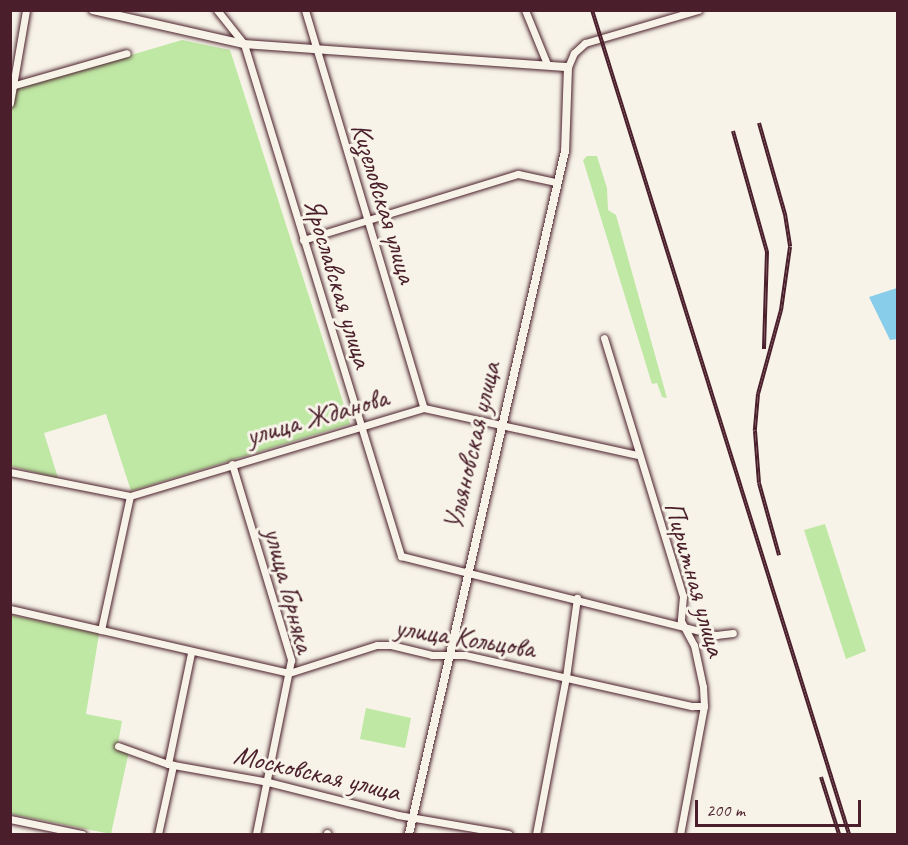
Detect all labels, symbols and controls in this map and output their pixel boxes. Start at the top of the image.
street label: Кизеловская улица [343,118,425,288]
street label: Ярославская улица [296,194,380,372]
street label: Ульяновская улица [436,358,508,534]
street label: улица Жданова [242,381,392,453]
street label: Пиритная улица [657,497,733,661]
street label: улица Горняка [256,524,322,656]
street label: улица Кольцова [393,610,537,666]
street label: Московская улица [230,737,404,809]
scale bar [698,788,864,826]
text: 200 m [706,799,745,821]

